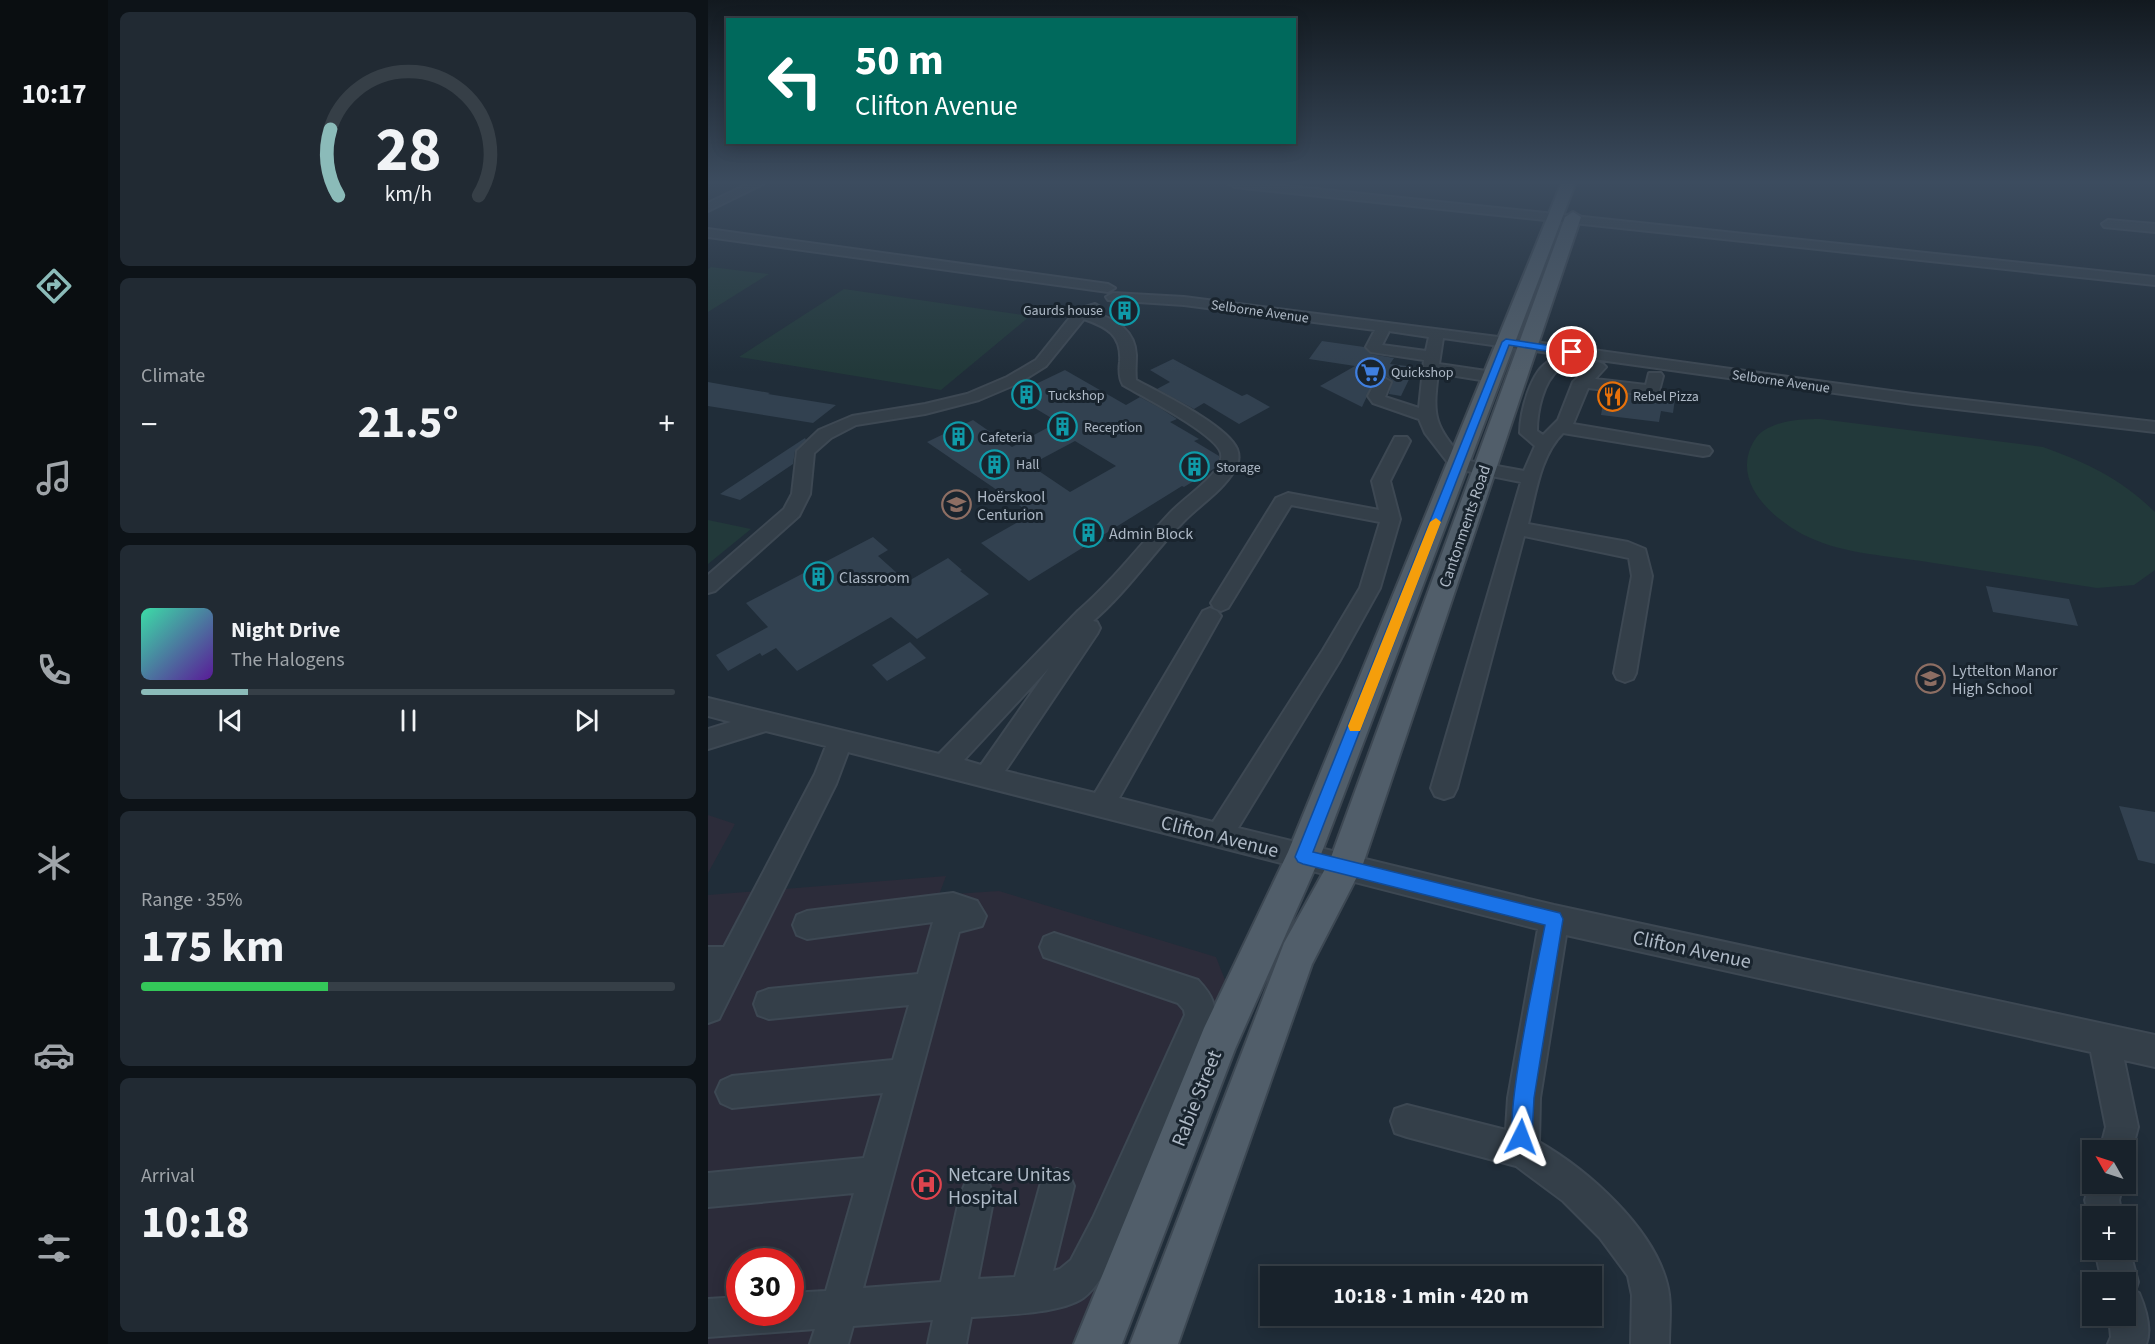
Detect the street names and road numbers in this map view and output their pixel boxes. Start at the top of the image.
street label: Selborne Avenue [1210,295,1310,329]
street label: Selborne Avenue [1731,365,1831,399]
street label: Cantonments Road [1434,462,1496,590]
street label: Clifton Avenue [1158,809,1282,865]
street label: Clifton Avenue [1630,924,1754,976]
street label: Rabie Street [1165,1046,1229,1151]

